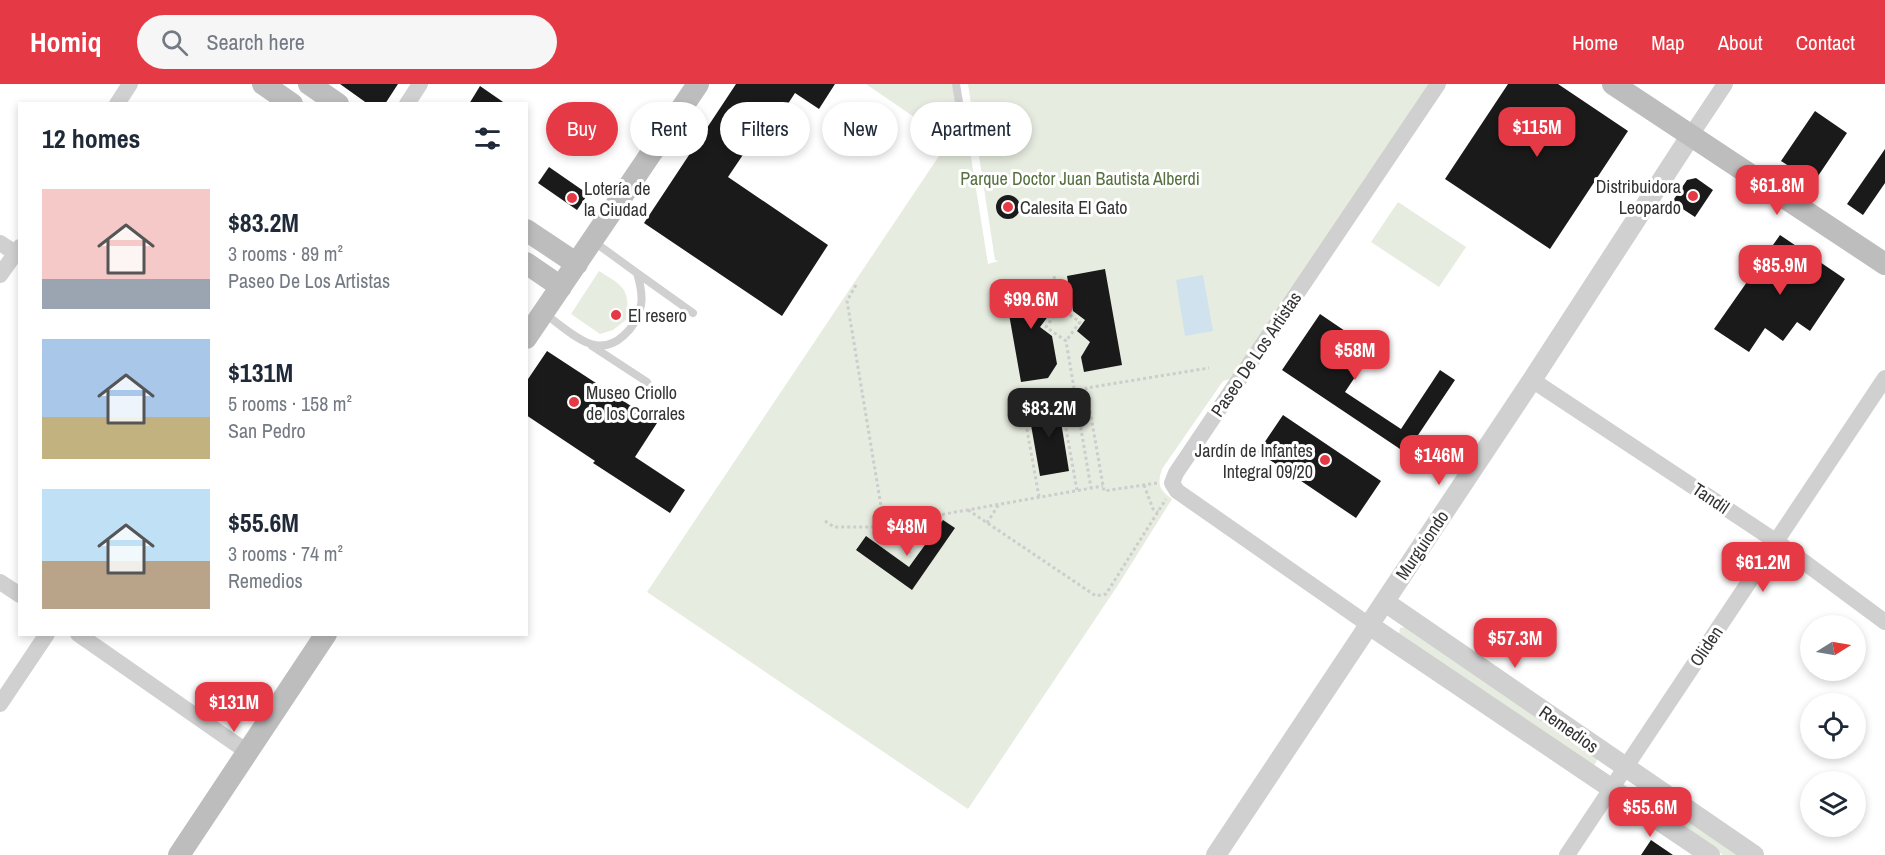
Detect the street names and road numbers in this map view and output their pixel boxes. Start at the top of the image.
street label: Paseo De Los Artistas [1205,286,1307,422]
street label: Tandil [1688,477,1734,519]
street label: Murguiondo [1390,505,1454,585]
street label: Oliden [1683,621,1729,671]
street label: Remedios [1534,699,1604,759]

